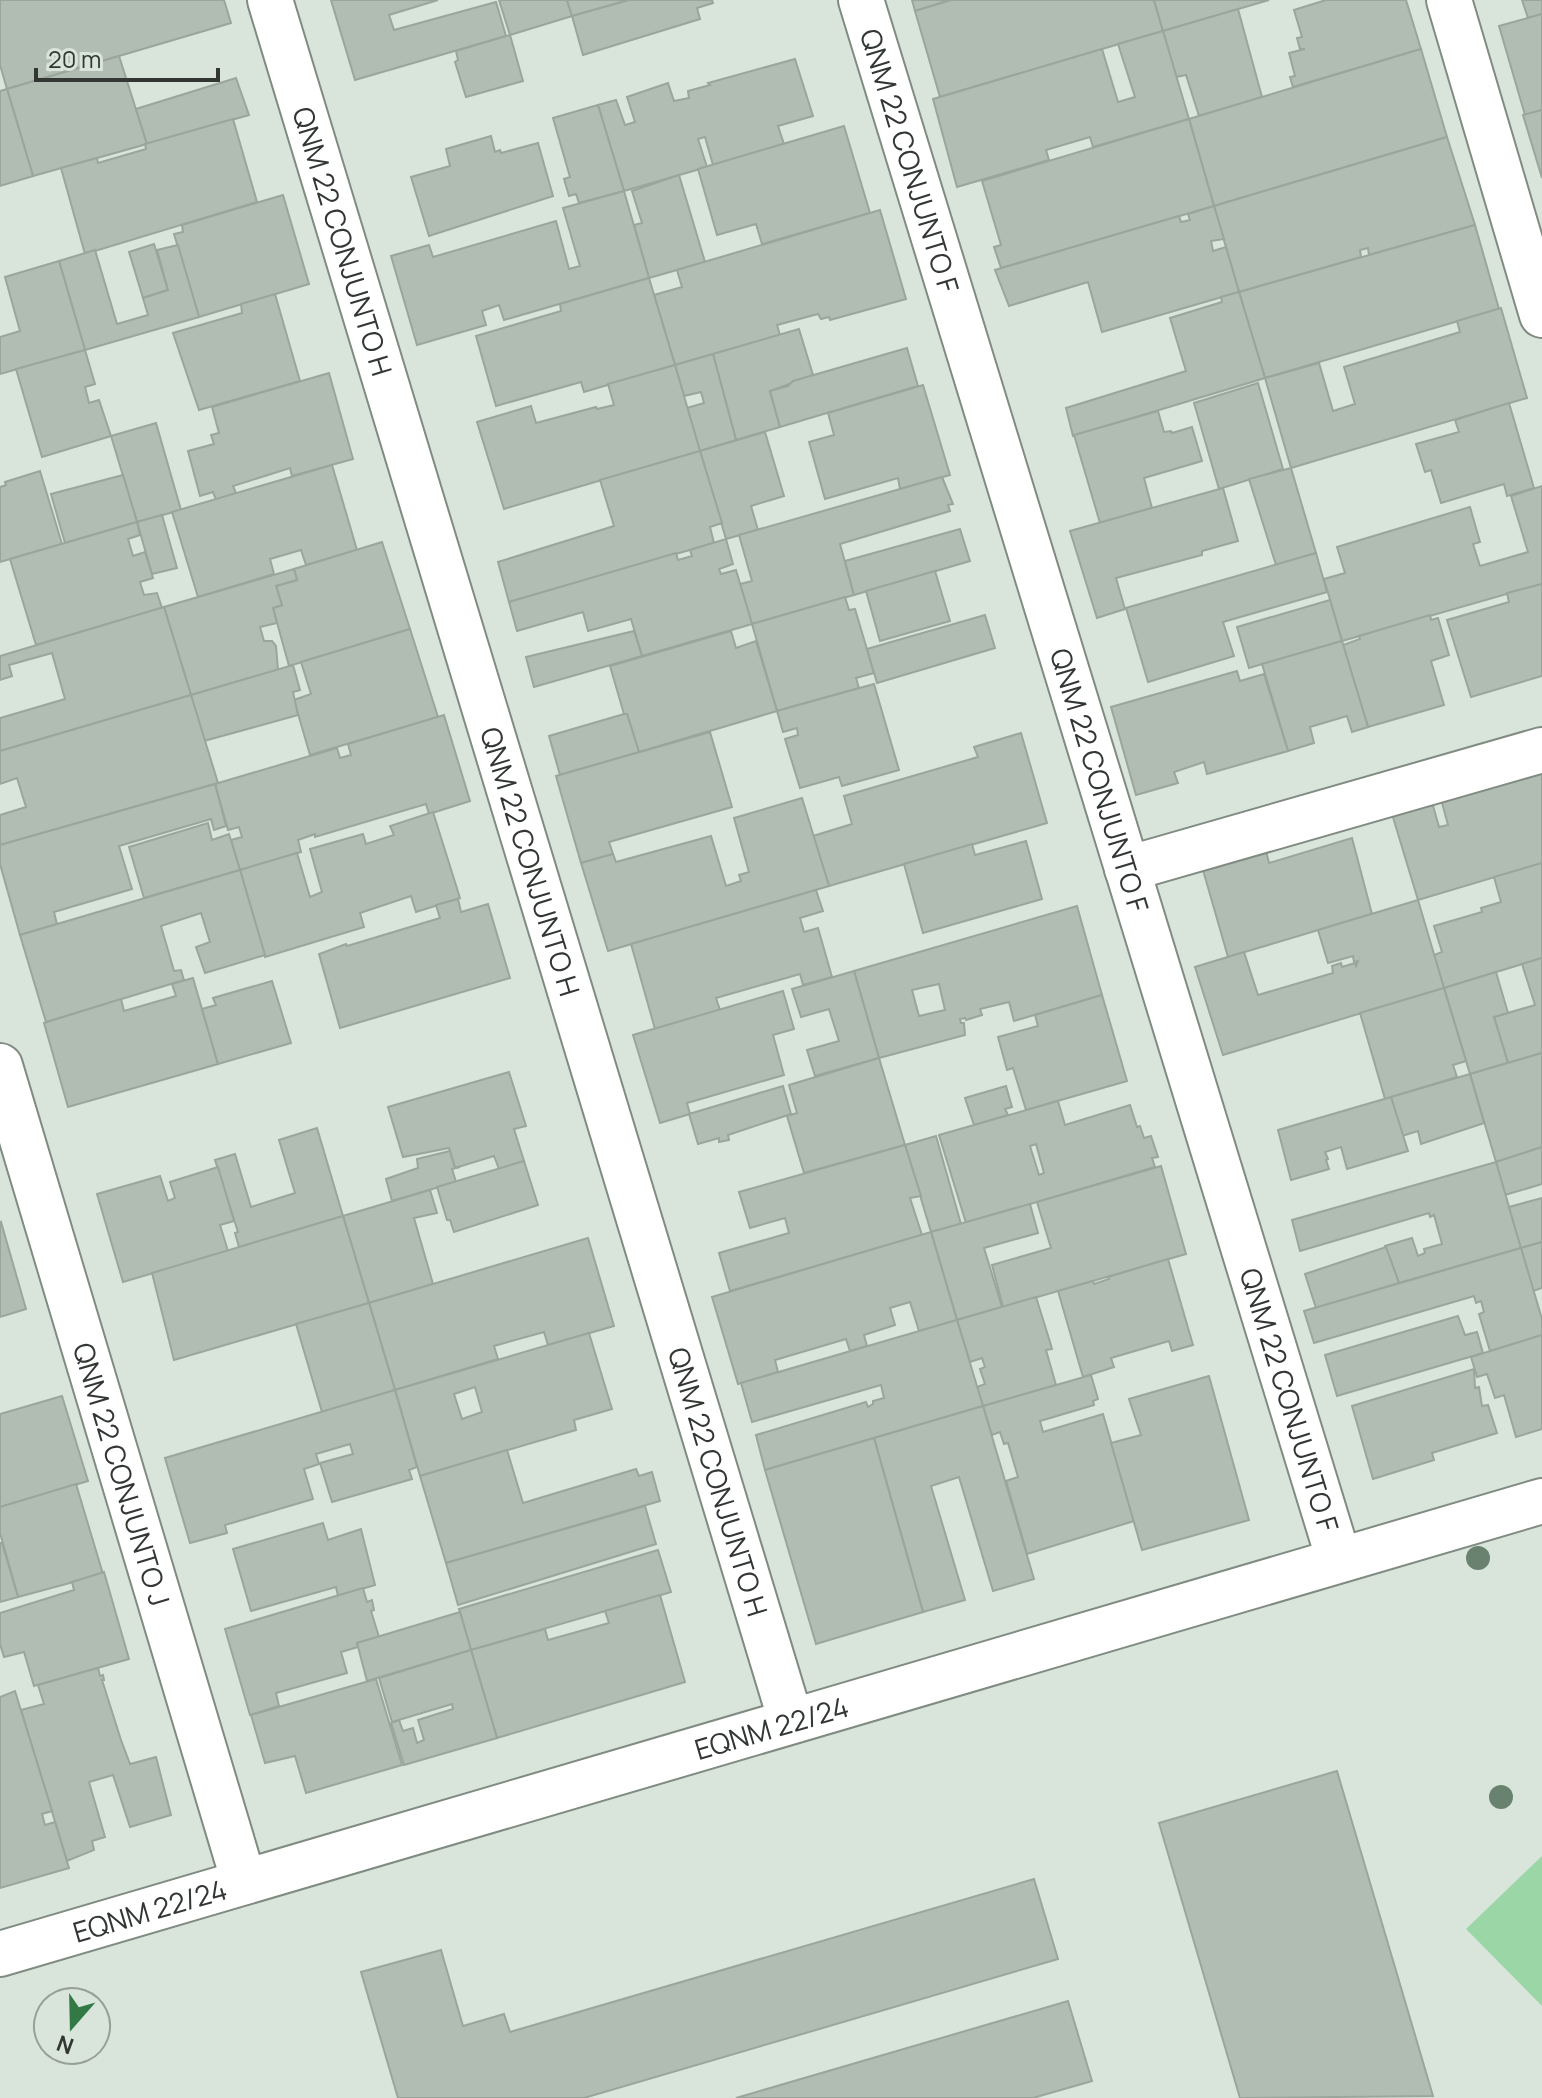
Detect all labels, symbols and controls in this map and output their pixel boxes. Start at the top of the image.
street label: QNM 22 CONJUNTO F [852,24,969,297]
scale bar [36,32,218,82]
text: 20 m [48,42,101,75]
street label: QNM 22 CONJUNTO H [284,102,402,380]
street label: QNM 22 CONJUNTO F [1042,644,1158,917]
street label: QNM 22 CONJUNTO H [472,722,589,1001]
street label: QNM 22 CONJUNTO F [1232,1263,1348,1536]
street label: QNM 22 CONJUNTO J [65,1338,179,1610]
street label: QNM 22 CONJUNTO H [660,1342,777,1621]
street label: EQNM 22/24 [690,1687,853,1768]
street label: EQNM 22/24 [68,1869,231,1951]
north arrow [32,1986,112,2066]
text: N [53,2028,78,2062]

